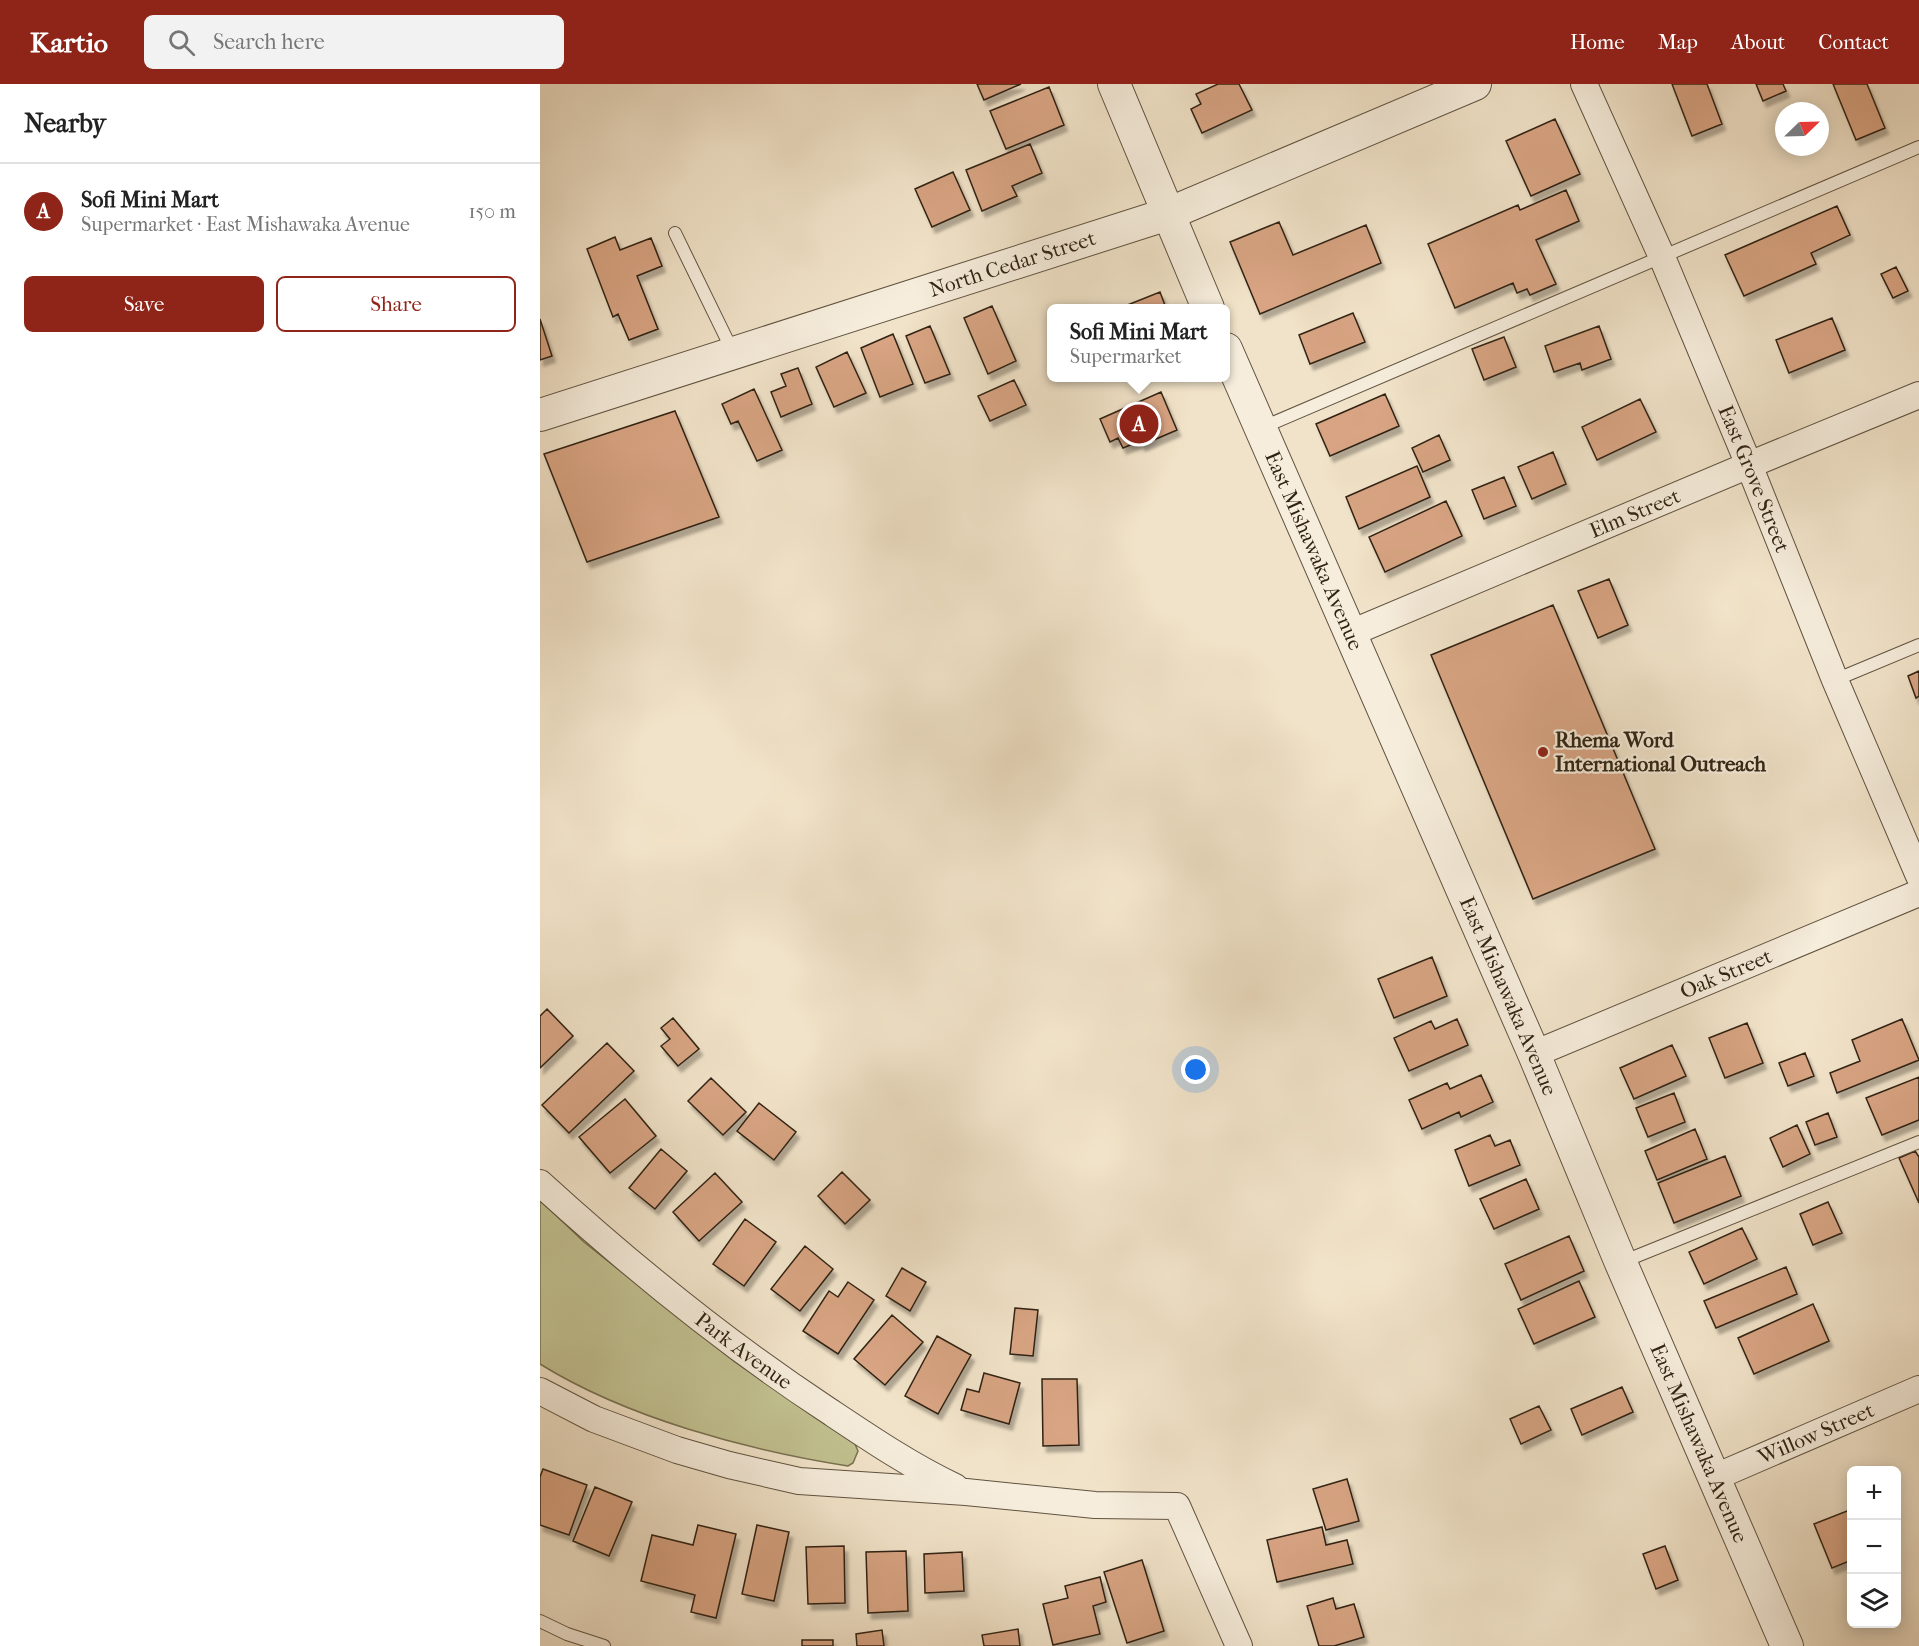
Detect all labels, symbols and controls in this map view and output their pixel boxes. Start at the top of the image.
search box [144,15,564,69]
text: Kartio [30,26,108,59]
icon: search [165,26,198,59]
text: Search here [213,29,325,55]
text: Home [1570,30,1625,54]
text: Map [1658,30,1698,54]
text: About [1731,30,1785,54]
text: Contact [1818,30,1889,54]
north arrow [1775,102,1829,156]
text: Nearby [24,108,106,139]
text: Sofi Mini Mart [81,187,219,213]
text: A [37,200,50,223]
text: 150 m [468,200,516,223]
text: Supermarket · East Mishawaka Avenue [81,213,410,236]
street label: North Cedar Street [926,226,1099,302]
button: Save [24,276,264,332]
button: Share [276,276,516,332]
popup [1047,304,1230,382]
text: Sofi Mini Mart [1070,319,1207,345]
text: Supermarket [1070,345,1182,368]
pin: A [1120,402,1158,446]
street label: East Grove Street [1713,402,1795,556]
street label: East Mishawaka Avenue [1260,448,1368,654]
street label: Elm Street [1586,483,1684,543]
place label: Rhema Word International Outreach [1555,728,1766,776]
marker: Rhema Word International Outreach [1536,745,1550,759]
street label: East Mishawaka Avenue [1455,893,1562,1099]
street label: Oak Street [1676,944,1776,1004]
your location [1181,1055,1210,1084]
street label: Park Avenue [690,1307,797,1394]
street label: East Mishawaka Avenue [1645,1340,1753,1546]
street label: Willow Street [1753,1398,1878,1470]
map controls [1847,1466,1901,1628]
button: + [1847,1466,1901,1520]
button: − [1847,1520,1901,1574]
button: layers [1847,1574,1901,1628]

